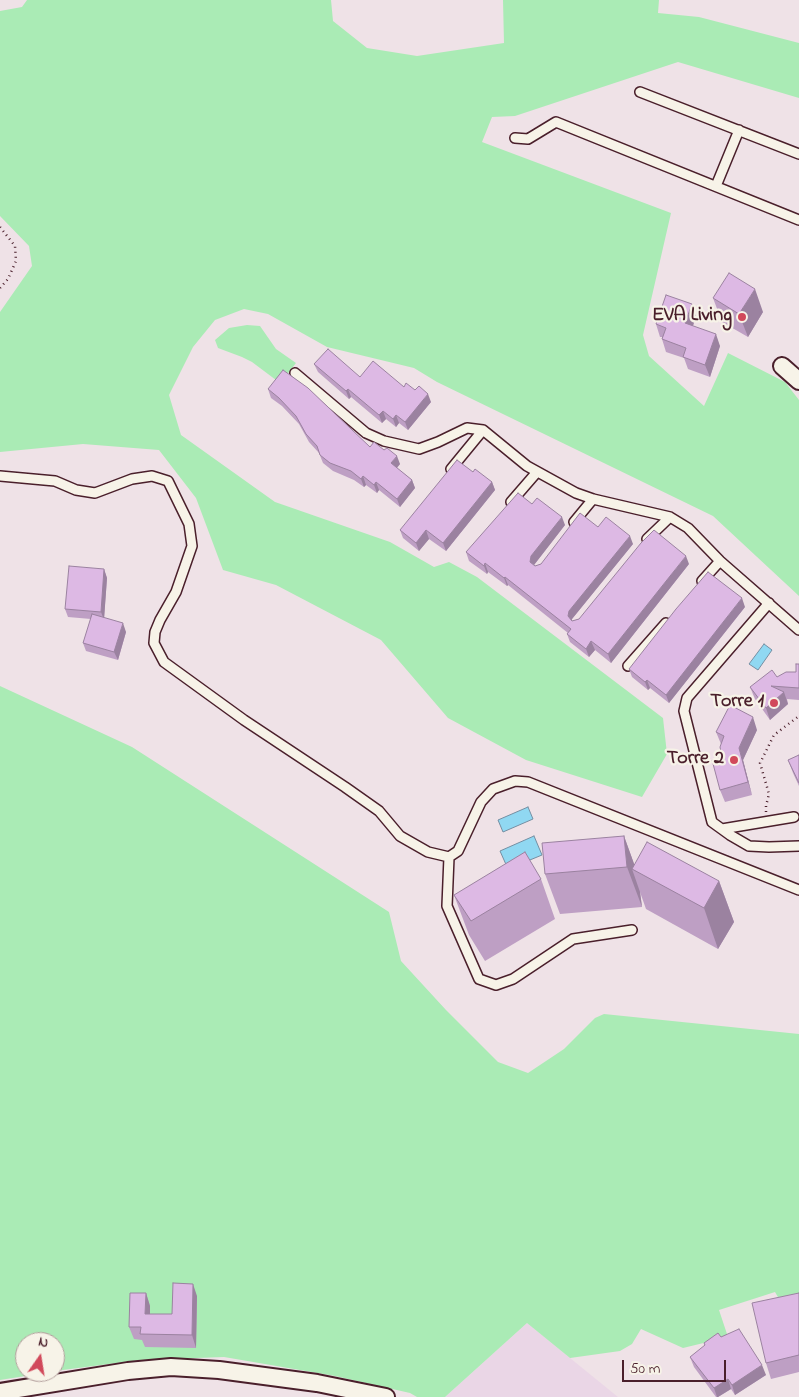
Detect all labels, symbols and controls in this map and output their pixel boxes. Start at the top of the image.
place label: EVA Living [652,305,732,329]
marker: EVA Living [736,311,748,323]
place label: Torre 1 [710,691,764,715]
marker: Torre 1 [768,697,780,709]
place label: Torre 2 [667,748,724,772]
marker: Torre 2 [728,754,740,766]
north arrow [15,1332,65,1382]
text: N [36,1332,50,1354]
scale bar [624,1350,728,1382]
text: 50 m [630,1358,660,1380]

